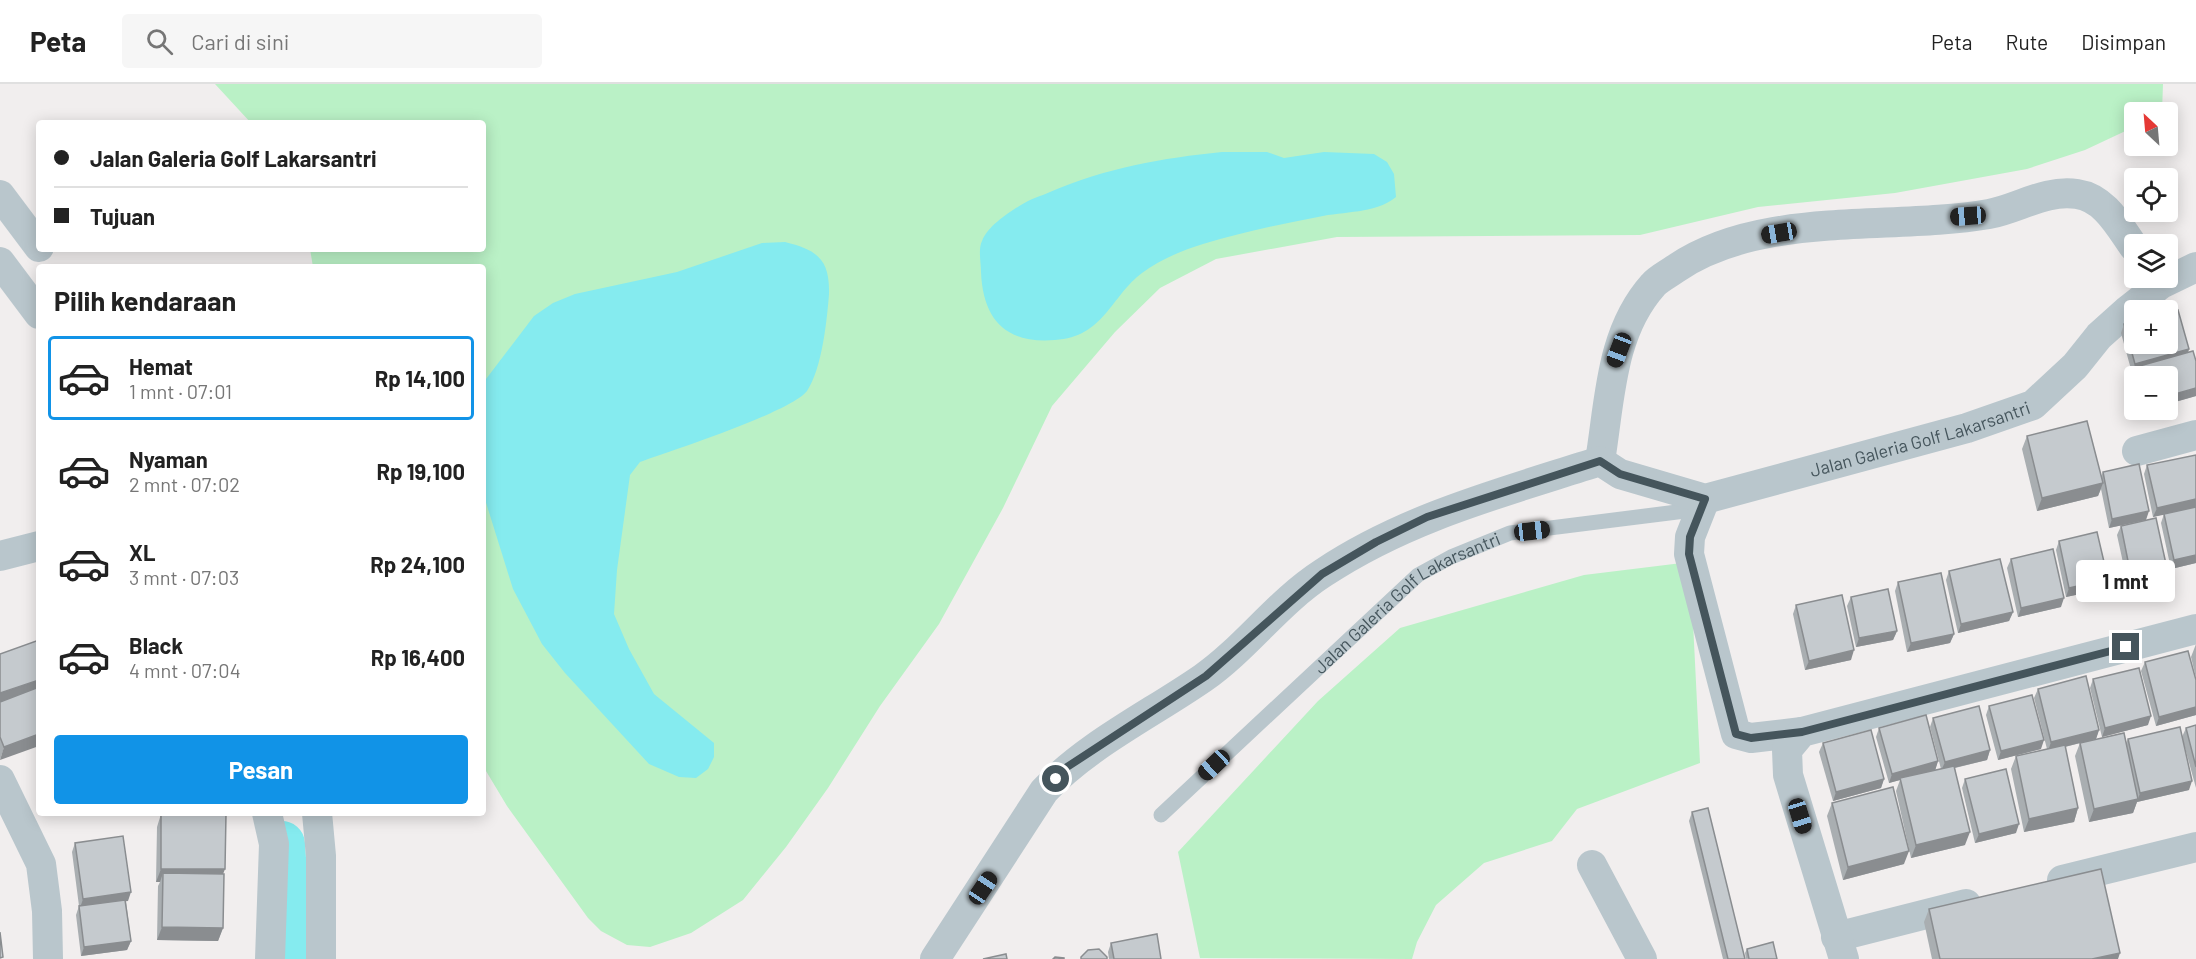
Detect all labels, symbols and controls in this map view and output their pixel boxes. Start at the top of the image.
search box [122,14,542,68]
text: Peta [30,24,86,58]
icon: search [143,25,176,58]
text: Cari di sini [191,28,289,54]
text: Peta [1931,29,1973,54]
text: Rute [2006,29,2048,54]
text: Disimpan [2081,29,2166,54]
north arrow [2124,102,2178,156]
map controls [2124,102,2178,420]
text: Jalan Galeria Golf Lakarsantri [90,145,377,171]
button: locate [2124,168,2178,222]
text: Tujuan [90,203,155,229]
car [1949,206,1987,226]
car [1760,221,1798,245]
button: layers [2124,234,2178,288]
text: Pilih kendaraan [54,284,236,316]
button: + [2124,300,2178,354]
car [1604,330,1634,370]
icon: car [57,351,111,405]
text: Hemat [129,353,193,379]
text: Rp 14,100 [375,365,465,391]
button: − [2124,366,2178,420]
text: 1 mnt · 07:01 [129,379,232,403]
street label: Jalan Galeria Golf Lakarsantri [1807,396,2033,481]
icon: car [57,444,111,498]
text: Nyaman [129,446,208,472]
text: Rp 19,100 [376,458,465,484]
text: 2 mnt · 07:02 [129,472,240,496]
car [1513,520,1551,542]
street label: Jalan Galeria Golf Lakarsantri [1309,527,1503,678]
icon: car [57,537,111,591]
text: XL [129,539,155,565]
text: Rp 24,100 [370,551,465,577]
callout: 1 mnt [2076,560,2176,602]
text: 3 mnt · 07:03 [129,565,239,589]
text: 1 mnt [2102,569,2149,593]
icon: car [57,630,111,684]
text: Black [129,632,183,658]
route end [2112,633,2139,660]
text: Rp 16,400 [371,644,465,670]
text: 4 mnt · 07:04 [129,658,241,682]
button: Pesan [54,735,468,804]
car [1195,746,1233,784]
route start [1042,765,1069,792]
car [1786,796,1814,836]
car [965,868,1001,908]

